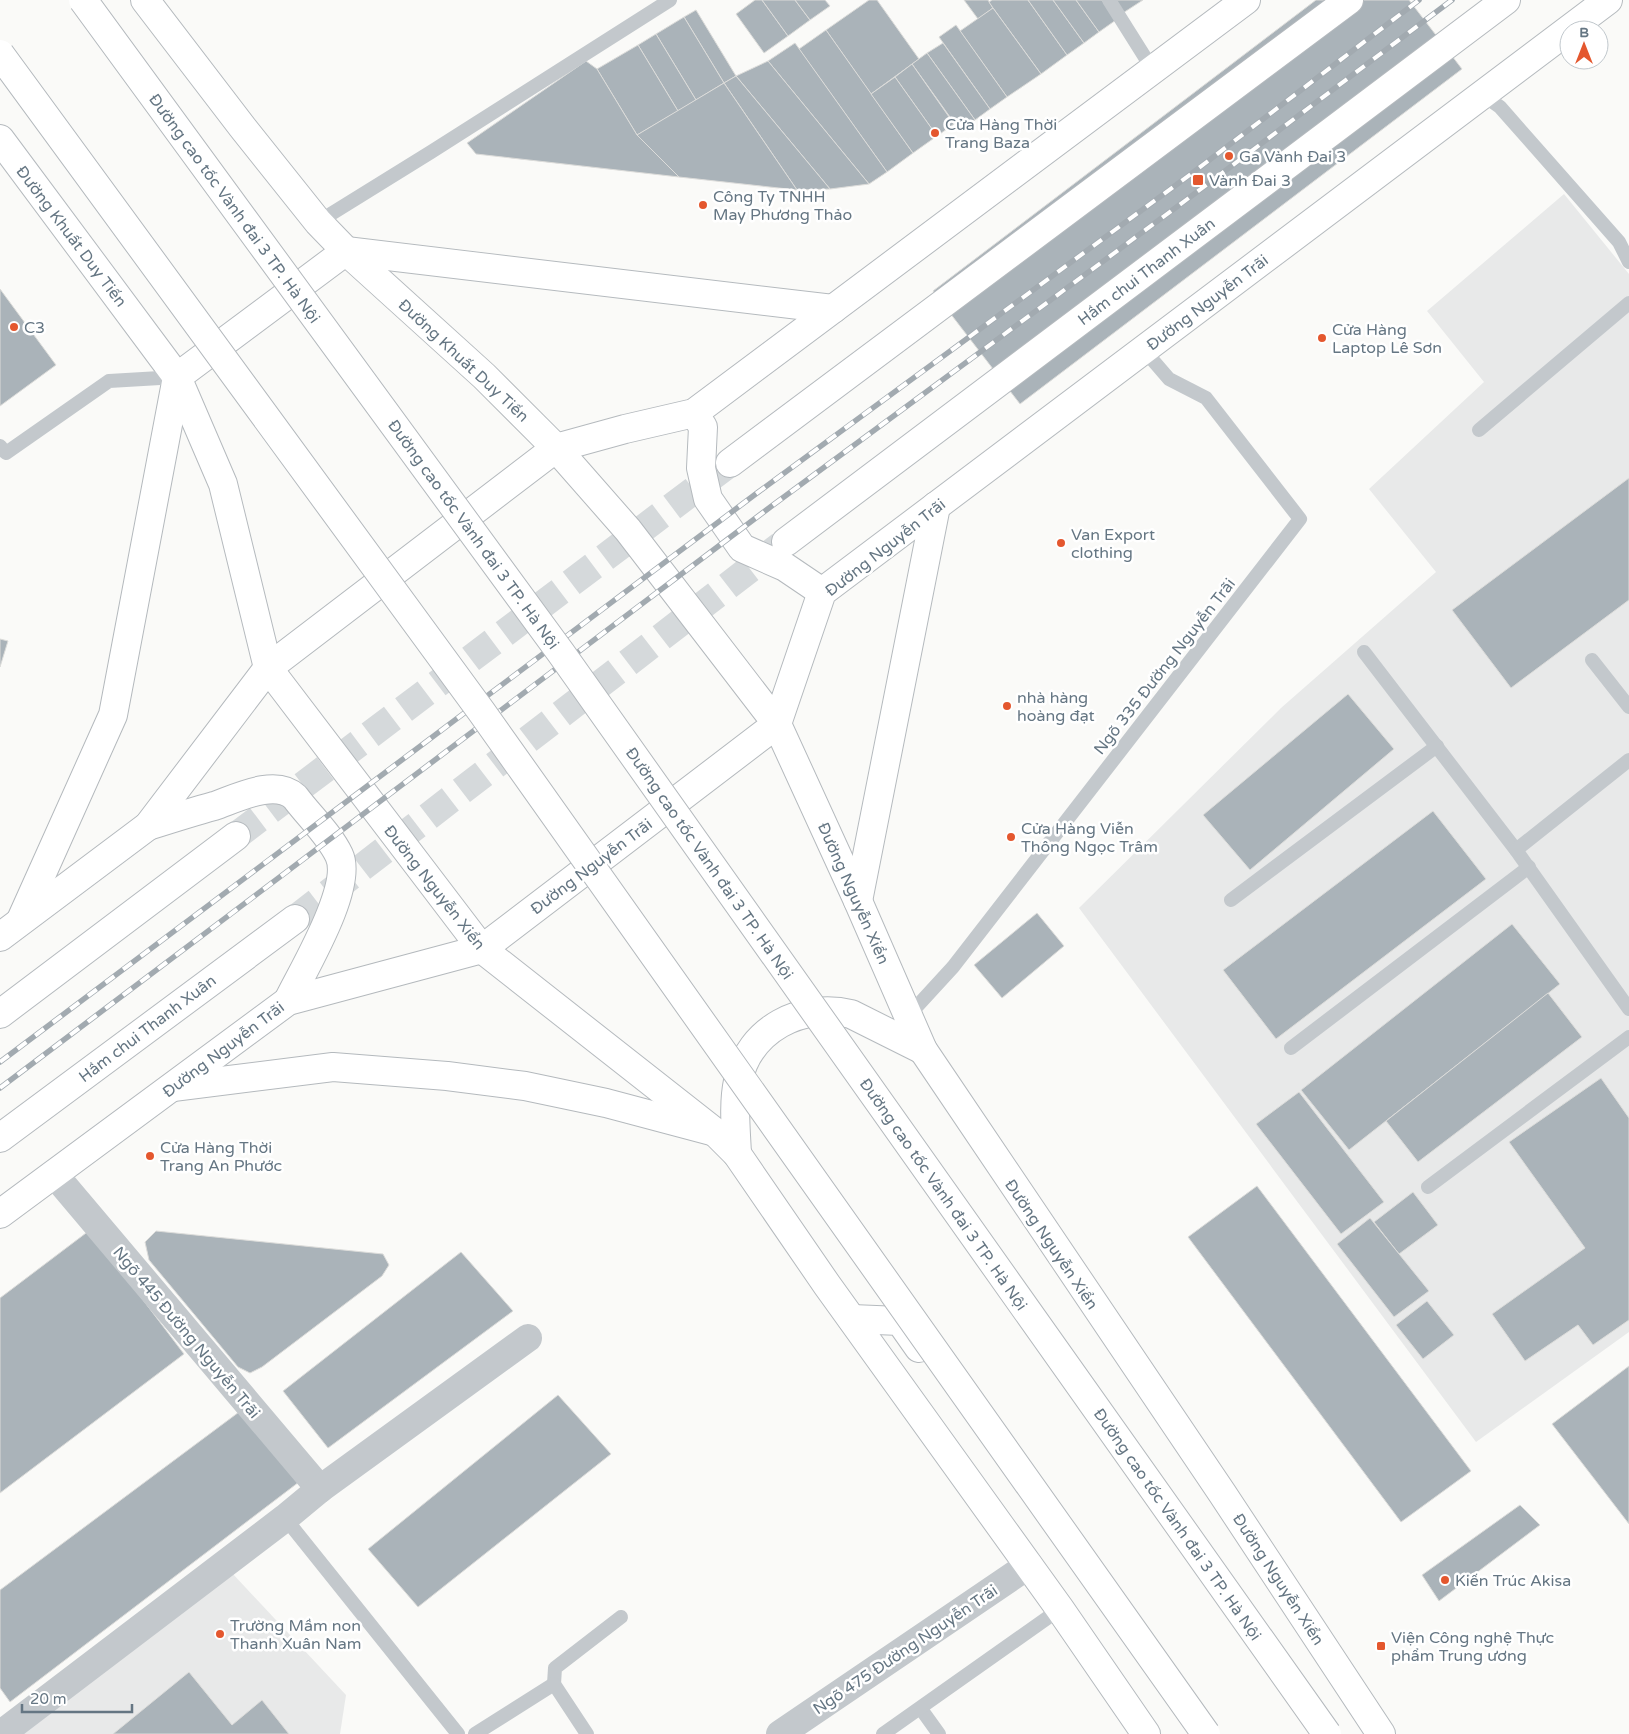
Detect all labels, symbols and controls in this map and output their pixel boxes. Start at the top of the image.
north arrow [1559,20,1609,70]
text: B [1579,24,1589,41]
street label: Đường cao tốc Vành đai 3 TP. Hà Nội [144,90,324,327]
place label: Cửa Hàng Thời Trang Baza [945,115,1057,153]
marker: Cửa Hàng Thời Trang Baza [929,127,941,139]
place label: Ga Vành Đai 3 [1239,147,1346,167]
marker: Ga Vành Đai 3 [1223,150,1235,162]
street label: Đường Khuất Duy Tiến [12,162,131,311]
place label: Vành Đai 3 [1209,171,1291,191]
marker: Vành Đai 3 [1191,173,1205,187]
place label: Công Ty TNHH May Phương Thảo [713,187,852,225]
marker: Công Ty TNHH May Phương Thảo [697,199,709,211]
street label: Hầm chui Thanh Xuân [1074,214,1219,330]
street label: Đường Nguyễn Trãi [1143,250,1272,355]
street label: Đường Khuất Duy Tiến [394,295,533,427]
place label: C3 [24,318,45,338]
place label: Cửa Hàng Laptop Lê Sơn [1332,320,1442,358]
marker: C3 [8,321,20,333]
marker: Cửa Hàng Laptop Lê Sơn [1316,332,1328,344]
street label: Đường cao tốc Vành đai 3 TP. Hà Nội [383,416,563,653]
street label: Đường Nguyễn Trãi [821,495,950,601]
place label: Van Export clothing [1071,525,1155,563]
marker: Van Export clothing [1055,537,1067,549]
street label: Ngõ 335 Đường Nguyễn Trãi [1090,574,1240,759]
place label: nhà hàng hoàng đạt [1017,688,1095,726]
marker: nhà hàng hoàng đạt [1001,700,1013,712]
street label: Đường cao tốc Vành đai 3 TP. Hà Nội [621,744,797,984]
street label: Đường Nguyễn Trãi [527,814,656,919]
street label: Đường Nguyễn Xiển [813,819,893,967]
place label: Cửa Hàng Viễn Thông Ngọc Trâm [1021,819,1158,857]
street label: Đường Nguyễn Xiển [379,821,489,954]
marker: Cửa Hàng Viễn Thông Ngọc Trâm [1005,831,1017,843]
street label: Hầm chui Thanh Xuân [75,971,220,1087]
street label: Đường Nguyễn Trãi [159,997,288,1102]
street label: Đường cao tốc Vành đai 3 TP. Hà Nội [855,1075,1031,1315]
place label: Cửa Hàng Thời Trang An Phước [160,1138,282,1176]
marker: Cửa Hàng Thời Trang An Phước [144,1150,156,1162]
street label: Đường Nguyễn Xiển [1000,1176,1102,1314]
street label: Ngõ 445 Đường Nguyễn Trãi [108,1243,264,1423]
street label: Đường cao tốc Vành đai 3 TP. Hà Nội [1089,1405,1265,1645]
street label: Đường Nguyễn Xiển [1228,1510,1328,1649]
place label: Kiến Trúc Akisa [1455,1571,1571,1591]
marker: Kiến Trúc Akisa [1439,1574,1451,1586]
street label: Ngõ 475 Đường Nguyễn Trãi [809,1580,1002,1719]
place label: Trường Mầm non Thanh Xuân Nam [230,1616,361,1654]
marker: Trường Mầm non Thanh Xuân Nam [214,1628,226,1640]
place label: Viện Công nghệ Thực phẩm Trung ương [1391,1628,1554,1666]
marker: Viện Công nghệ Thực phẩm Trung ương [1375,1640,1387,1652]
scale bar [22,1682,132,1714]
text: 20 m [30,1690,67,1708]

